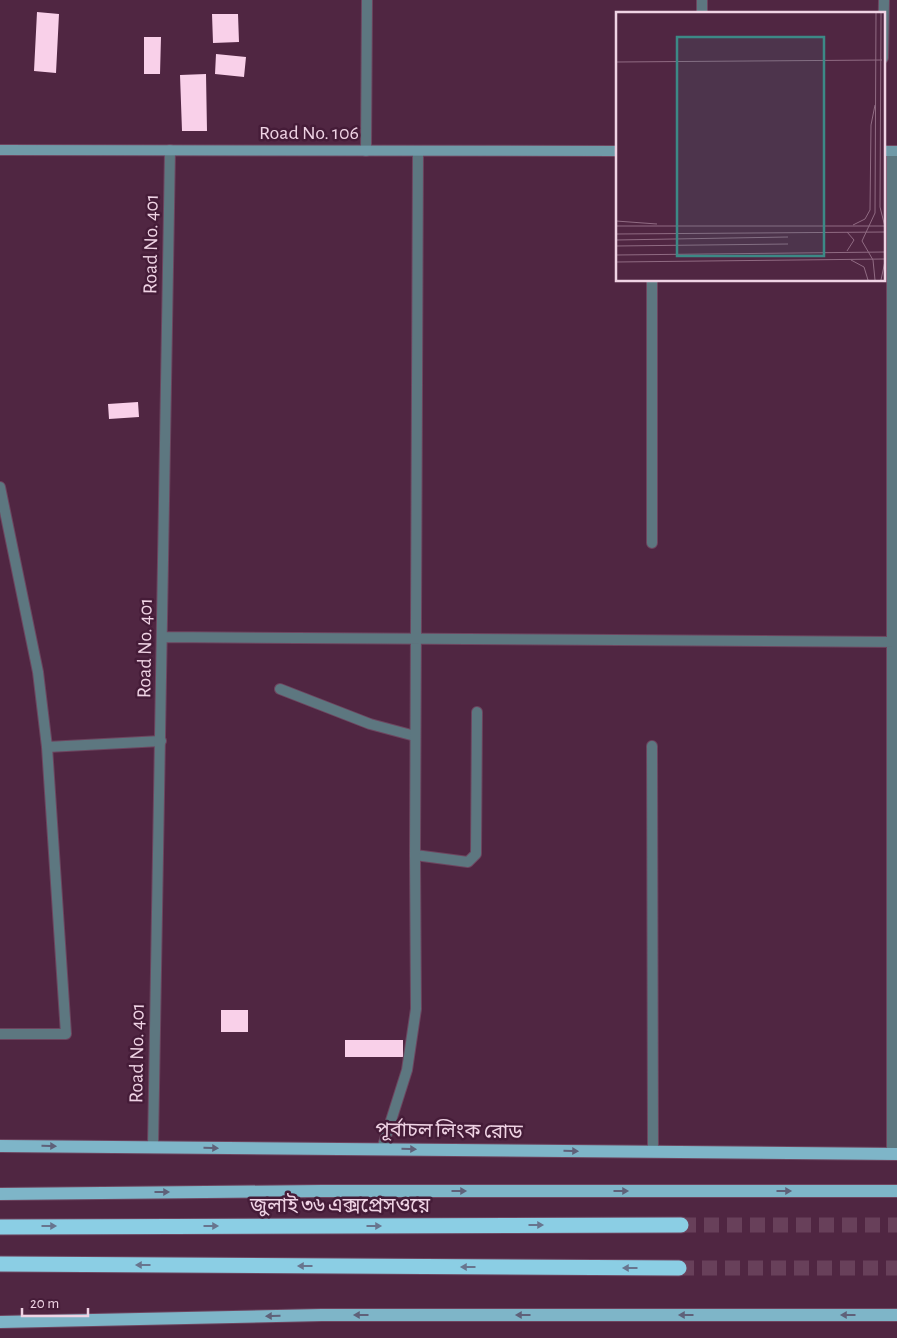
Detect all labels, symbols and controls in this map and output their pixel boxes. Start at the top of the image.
inset map [616,12,884,281]
street label: Road No. 106 [259,123,359,143]
street label: Road No. 401 [140,194,162,294]
street label: Road No. 401 [134,598,156,698]
street label: Road No. 401 [126,1003,148,1103]
street label: পূর্বাচল লিংক রোড [375,1116,524,1144]
one-way arrow [41,1142,57,1150]
one-way arrow [203,1144,219,1152]
one-way arrow [401,1146,417,1154]
one-way arrow [563,1147,579,1155]
one-way arrow [451,1187,467,1195]
one-way arrow [614,1187,630,1195]
one-way arrow [776,1187,792,1195]
one-way arrow [154,1188,170,1196]
street label: জুলাই ৩৬ এক্সপ্রেসওয়ে [249,1193,431,1217]
one-way arrow [528,1221,544,1229]
one-way arrow [41,1222,57,1230]
one-way arrow [203,1222,219,1230]
one-way arrow [366,1222,382,1230]
one-way arrow [135,1261,151,1269]
one-way arrow [297,1262,313,1270]
one-way arrow [460,1263,476,1271]
one-way arrow [622,1264,638,1272]
scale bar [22,1286,89,1318]
text: 20 m [30,1296,59,1311]
one-way arrow [353,1311,369,1319]
one-way arrow [515,1311,531,1319]
one-way arrow [678,1311,694,1319]
one-way arrow [840,1311,856,1319]
one-way arrow [265,1312,281,1320]

